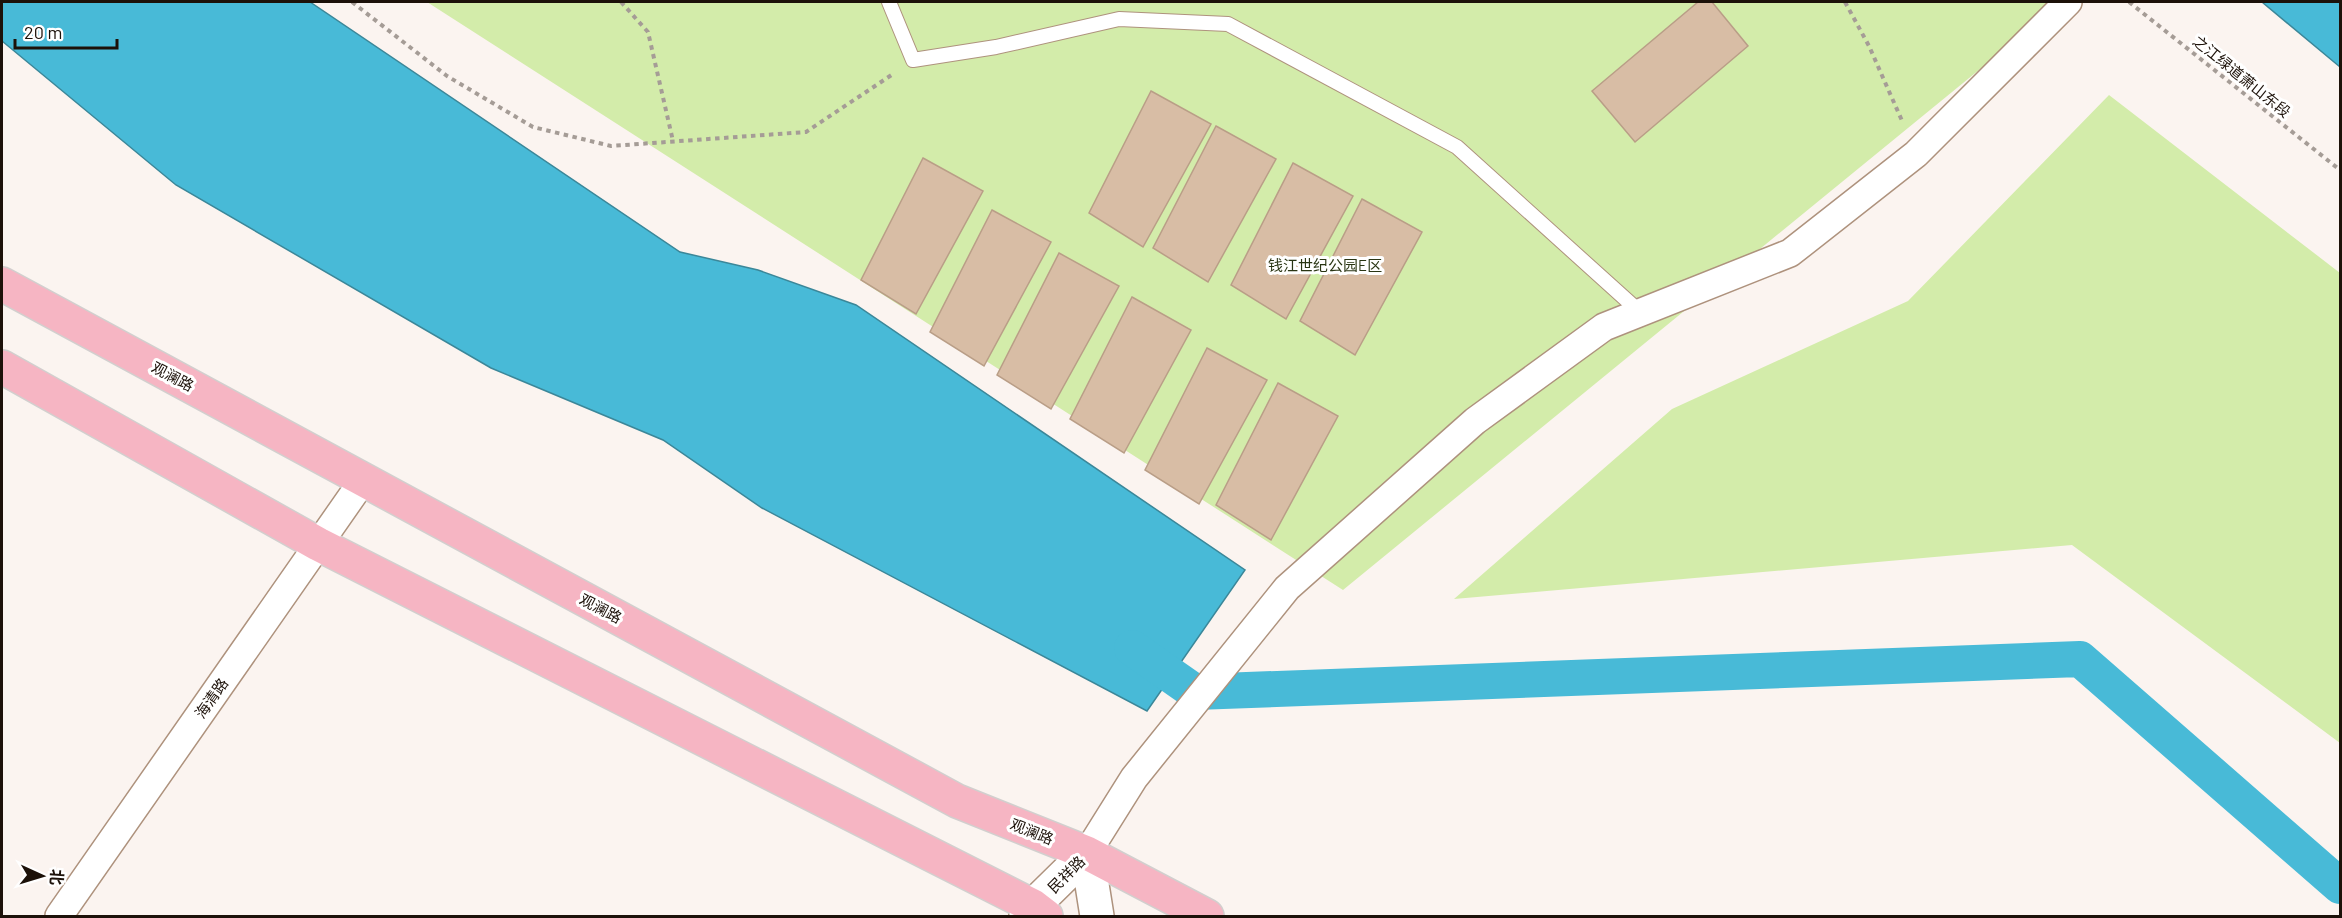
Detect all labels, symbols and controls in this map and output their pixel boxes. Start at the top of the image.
scale bar [15,12,117,50]
text: 20 m [24,21,62,43]
street label: 之江绿道萧山东段 [2190,31,2294,121]
park label: 钱江世纪公园E区 [1268,256,1382,274]
street label: 观澜路 [149,357,197,395]
street label: 观澜路 [577,589,625,627]
street label: 海清路 [191,674,231,722]
street label: 观澜路 [1008,814,1056,848]
north arrow [12,846,72,906]
street label: 民祥路 [1044,852,1088,896]
text: 北 [47,868,67,886]

